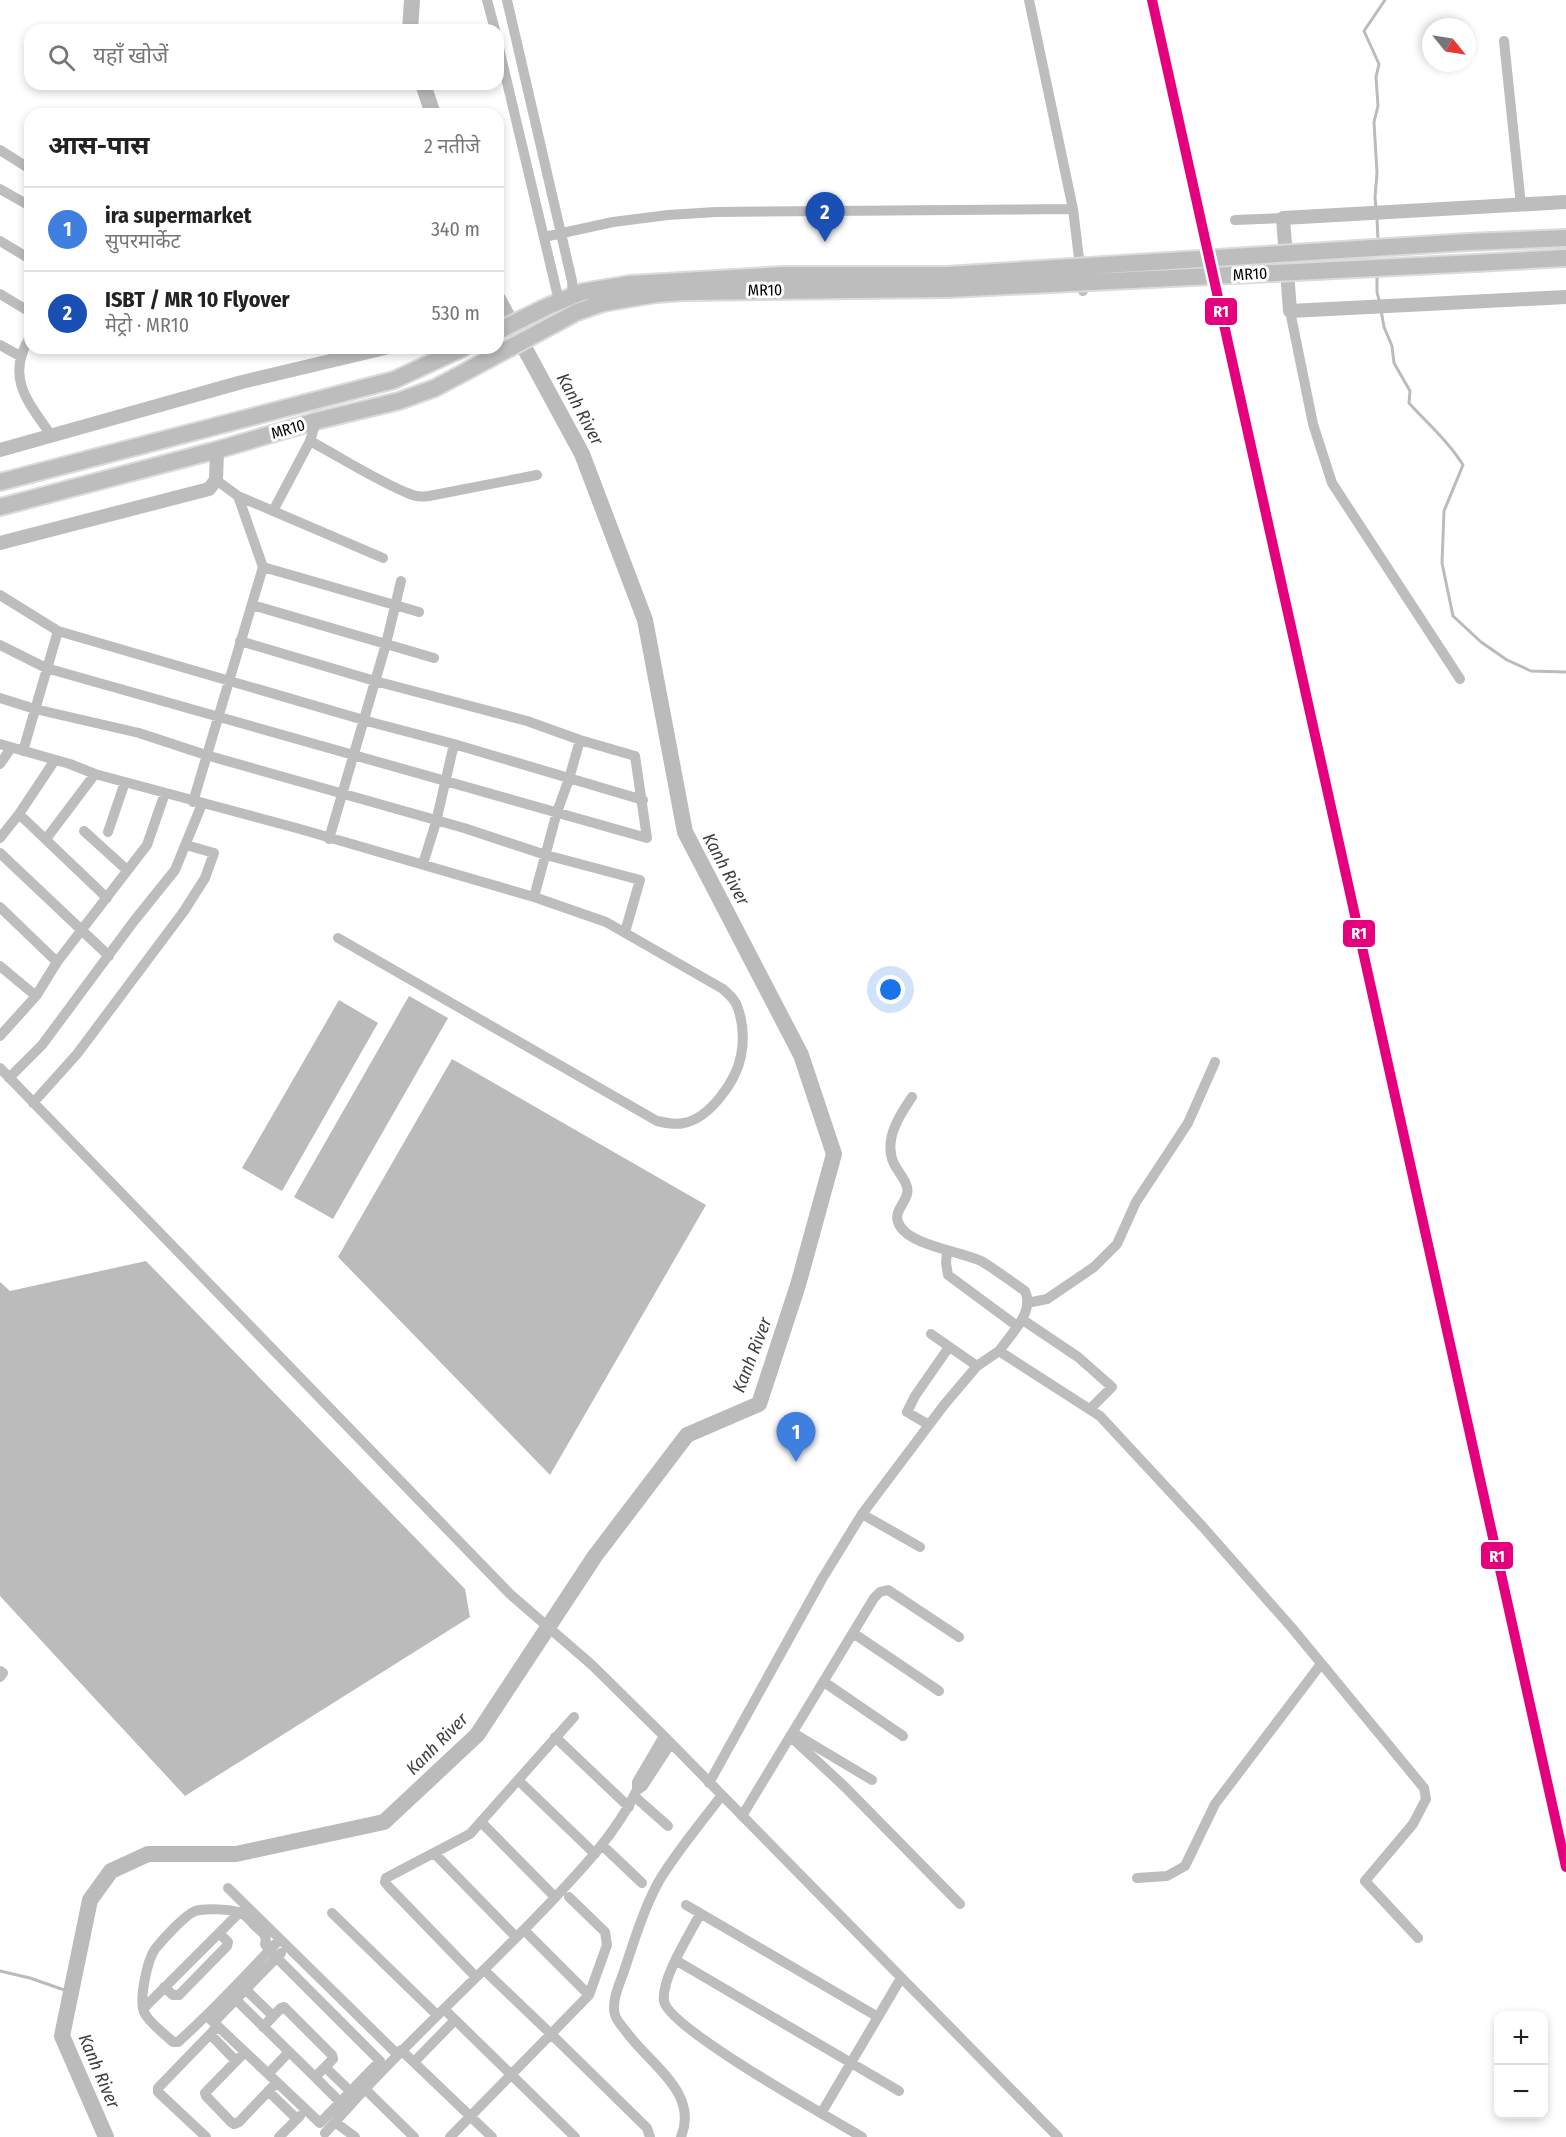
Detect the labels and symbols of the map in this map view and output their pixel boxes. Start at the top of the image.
north arrow [1422,18,1476,72]
pin: 2 [806,192,844,242]
street label: MR10 [1232,264,1268,284]
street label: MR10 [748,280,782,300]
line badge: R1 [1204,297,1238,326]
text: R1 [1213,302,1229,321]
water label: Kanh River [552,369,609,450]
street label: MR10 [269,415,307,443]
water label: Kanh River [698,829,755,910]
line badge: R1 [1342,919,1376,948]
text: R1 [1351,924,1367,943]
your location [876,975,905,1004]
water label: Kanh River [728,1314,777,1396]
pin: 1 [776,1412,816,1462]
line badge: R1 [1480,1541,1514,1570]
text: R1 [1489,1547,1505,1566]
water label: Kanh River [401,1708,473,1780]
water label: Kanh River [74,2031,125,2112]

